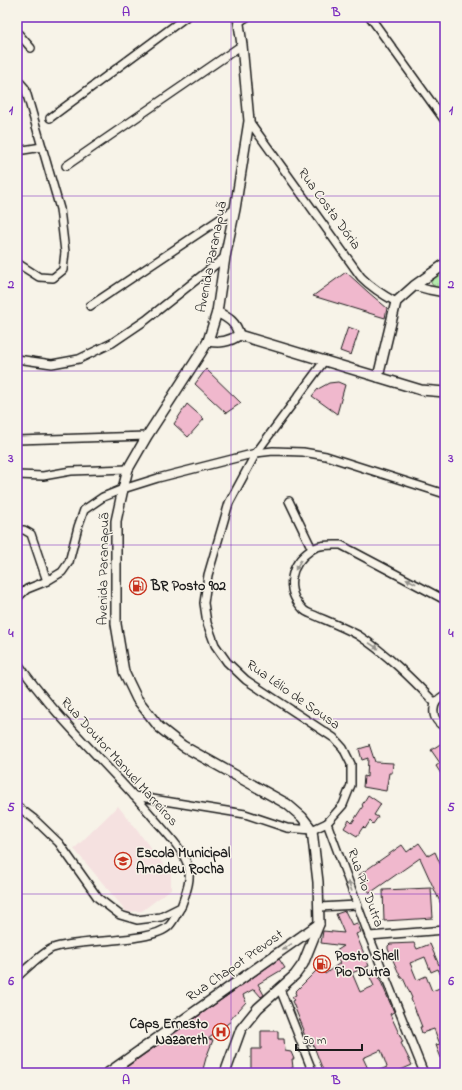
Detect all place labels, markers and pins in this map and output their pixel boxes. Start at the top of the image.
fuel station icon: BR Posto 902 [128,576,148,596]
place label: BR Posto 902 [150,576,226,597]
place label: Escola Municipal Amadeu Rocha [136,843,231,880]
school or university icon: Escola Municipal Amadeu Rocha [113,851,133,871]
place label: Posto Shell Pio Dutra [335,946,399,983]
fuel station icon: Posto Shell Pio Dutra [312,954,332,974]
place label: Caps Ernesto Nazareth [129,1014,208,1051]
hospital icon: Caps Ernesto Nazareth [211,1022,231,1042]

